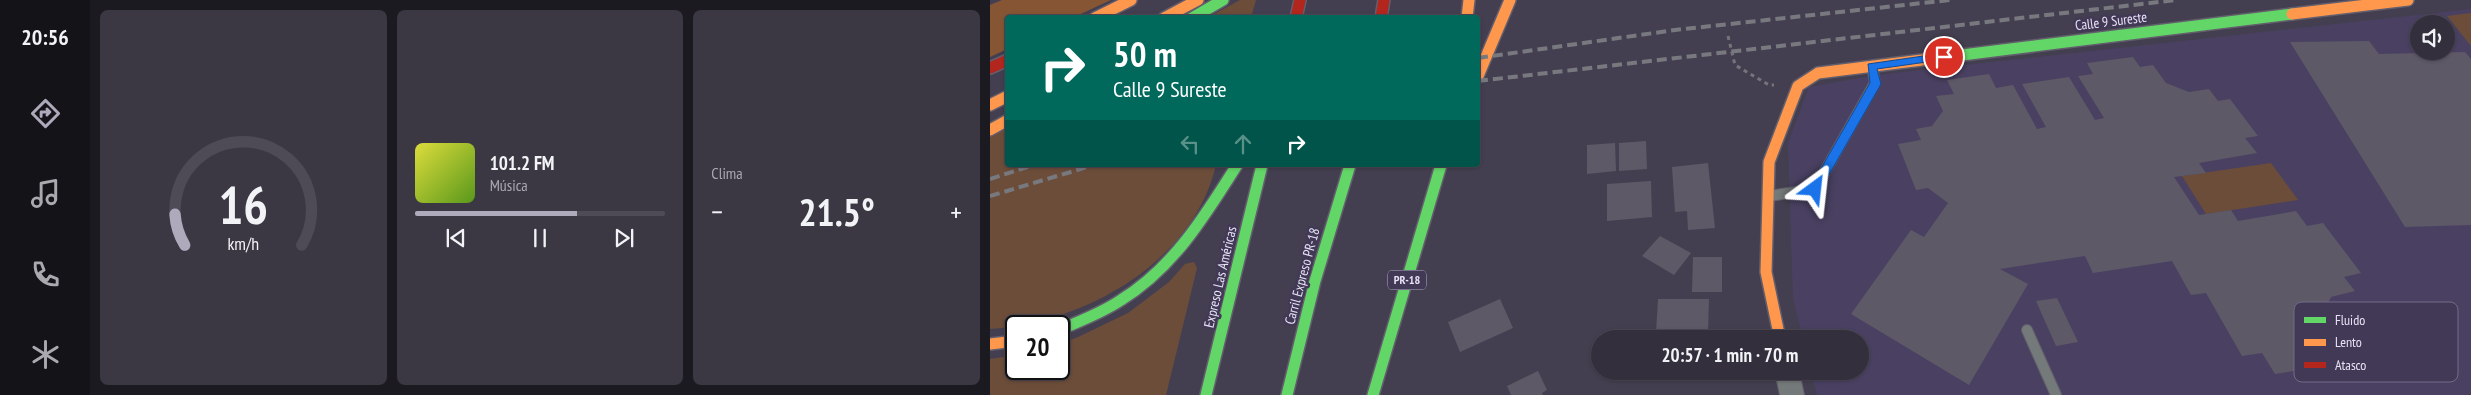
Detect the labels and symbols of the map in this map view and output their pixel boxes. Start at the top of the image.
street label: Calle 9 Sureste [2074,8,2148,34]
pin [1923,36,1965,78]
position arrow [1788,162,1840,214]
street label: Expreso Las Américas [1200,224,1240,329]
street label: Carril Expreso PR-18 [1280,226,1324,326]
road number: PR-18 [1388,270,1426,290]
legend [2294,302,2458,382]
text: Fluido [2335,311,2365,329]
speed limit sign: 20 [1005,315,1070,380]
text: Lento [2335,333,2362,351]
text: Atasco [2335,356,2366,374]

